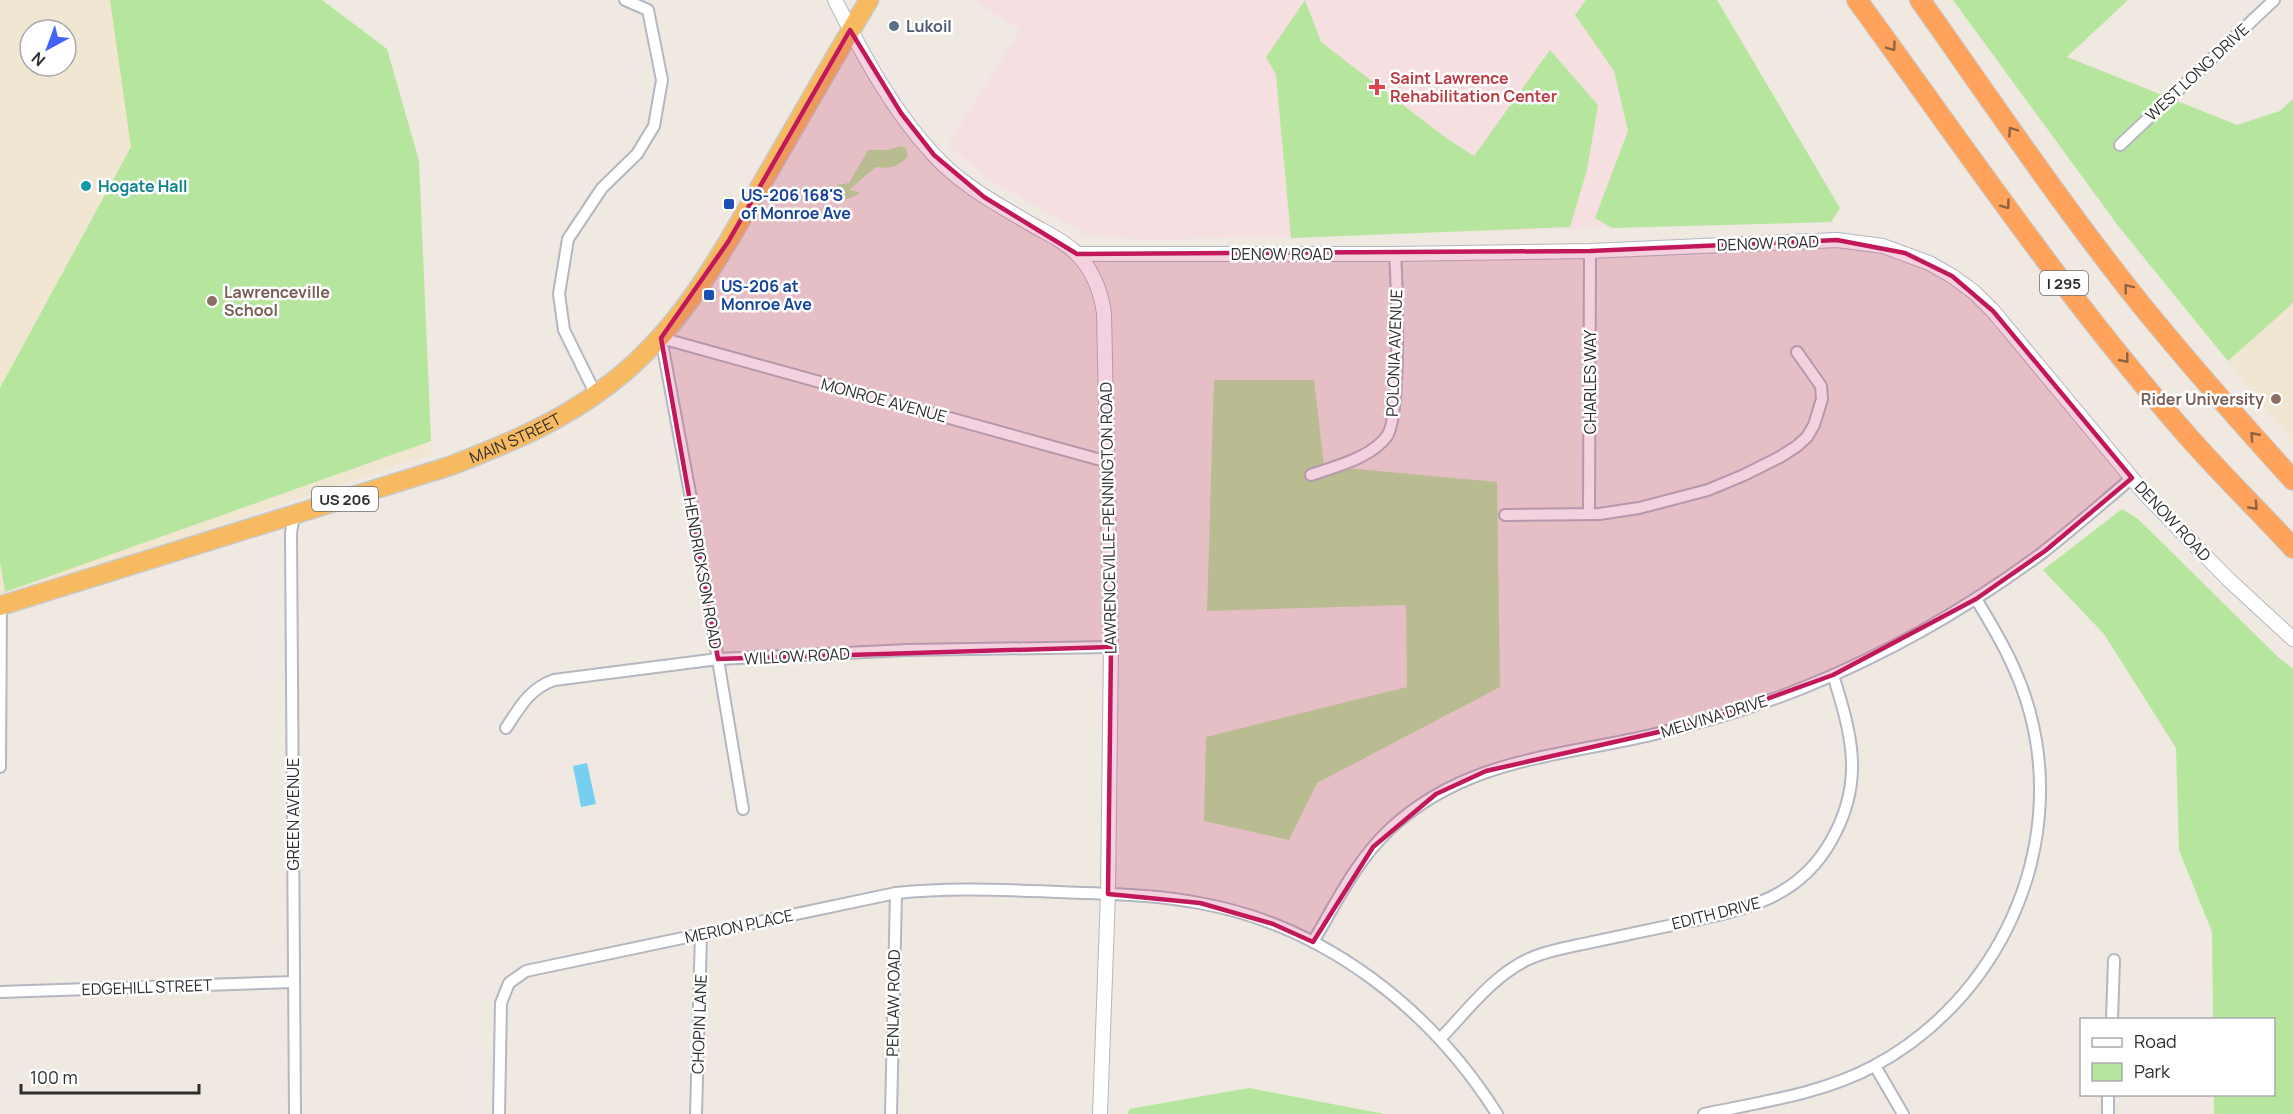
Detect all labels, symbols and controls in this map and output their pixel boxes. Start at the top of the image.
place label: Lukoil [906,15,952,37]
north arrow [18,18,78,78]
street label: WEST LONG DRIVE [2140,18,2254,126]
marker: Lukoil [887,19,901,33]
one-way arrow [1885,41,1896,52]
text: N [27,47,50,71]
place label: Saint Lawrence Rehabilitation Center [1390,67,1557,107]
marker: Saint Lawrence Rehabilitation Center [1368,78,1386,96]
one-way arrow [2008,126,2019,137]
place label: Hogate Hall [98,175,188,197]
marker: Hogate Hall [79,179,93,193]
place label: US-206 168'S of Monroe Ave [741,184,851,224]
marker: US-206 168'S of Monroe Ave [722,197,736,211]
one-way arrow [1999,199,2010,210]
street label: DENOW ROAD [1716,230,1820,256]
street label: DENOW ROAD [1231,243,1333,265]
road number: I 295 [2040,271,2088,295]
place label: US-206 at Monroe Ave [721,275,812,315]
place label: Lawrenceville School [224,281,330,321]
one-way arrow [2124,283,2135,294]
marker: US-206 at Monroe Ave [702,288,716,302]
street label: POLONIA AVENUE [1381,289,1407,417]
marker: Lawrenceville School [205,294,219,308]
street label: CHARLES WAY [1579,330,1601,434]
one-way arrow [2118,353,2129,364]
street label: MONROE AVENUE [819,373,949,427]
street label: LAWRENCEVILLE-PENNINGTON ROAD [1095,381,1121,654]
place label: Rider University [2141,388,2264,410]
marker: Rider University [2269,392,2283,406]
street label: MAIN STREET [466,407,565,468]
one-way arrow [2250,433,2261,443]
street label: DENOW ROAD [2130,476,2216,566]
road number: US 206 [312,487,378,511]
street label: HENDRICKSON ROAD [679,495,727,651]
one-way arrow [2246,499,2257,510]
street label: WILLOW ROAD [743,642,851,670]
street label: MELVINA DRIVE [1658,689,1770,743]
street label: GREEN AVENUE [282,758,304,870]
street label: EDITH DRIVE [1669,891,1763,935]
street label: MERION PLACE [683,904,795,948]
street label: PENLAW ROAD [881,949,905,1057]
street label: EDGEHILL STREET [81,974,213,1000]
street label: CHOPIN LANE [686,974,712,1074]
legend [2080,1018,2275,1096]
text: Road [2134,1029,2177,1053]
scale bar [21,1057,200,1095]
text: Park [2134,1059,2171,1083]
text: 100 m [30,1065,78,1089]

